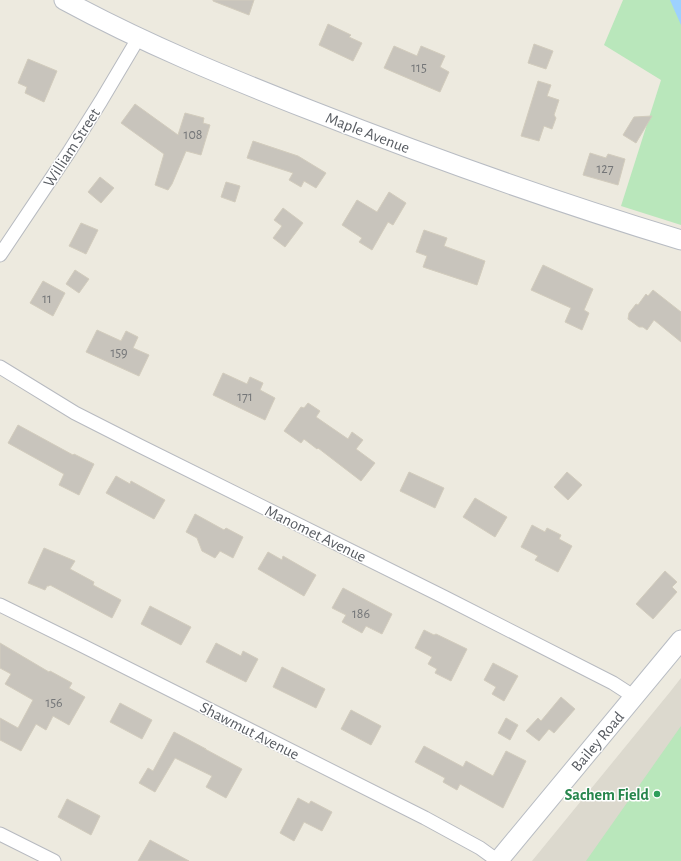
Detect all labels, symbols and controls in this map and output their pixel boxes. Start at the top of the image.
house number: 115 [411,61,427,75]
street label: William Street [41,105,103,190]
street label: Maple Avenue [323,110,412,156]
house number: 108 [184,128,202,142]
house number: 127 [596,162,614,176]
house number: 11 [42,292,52,306]
house number: 159 [110,346,128,360]
house number: 171 [237,390,253,404]
street label: Manomet Avenue [263,503,369,565]
house number: 186 [352,607,370,621]
house number: 156 [45,696,63,710]
street label: Shawmut Avenue [197,699,302,763]
street label: Bailey Road [568,709,628,775]
place label: Sachem Field [565,787,650,803]
marker: Sachem Field [652,789,662,799]

